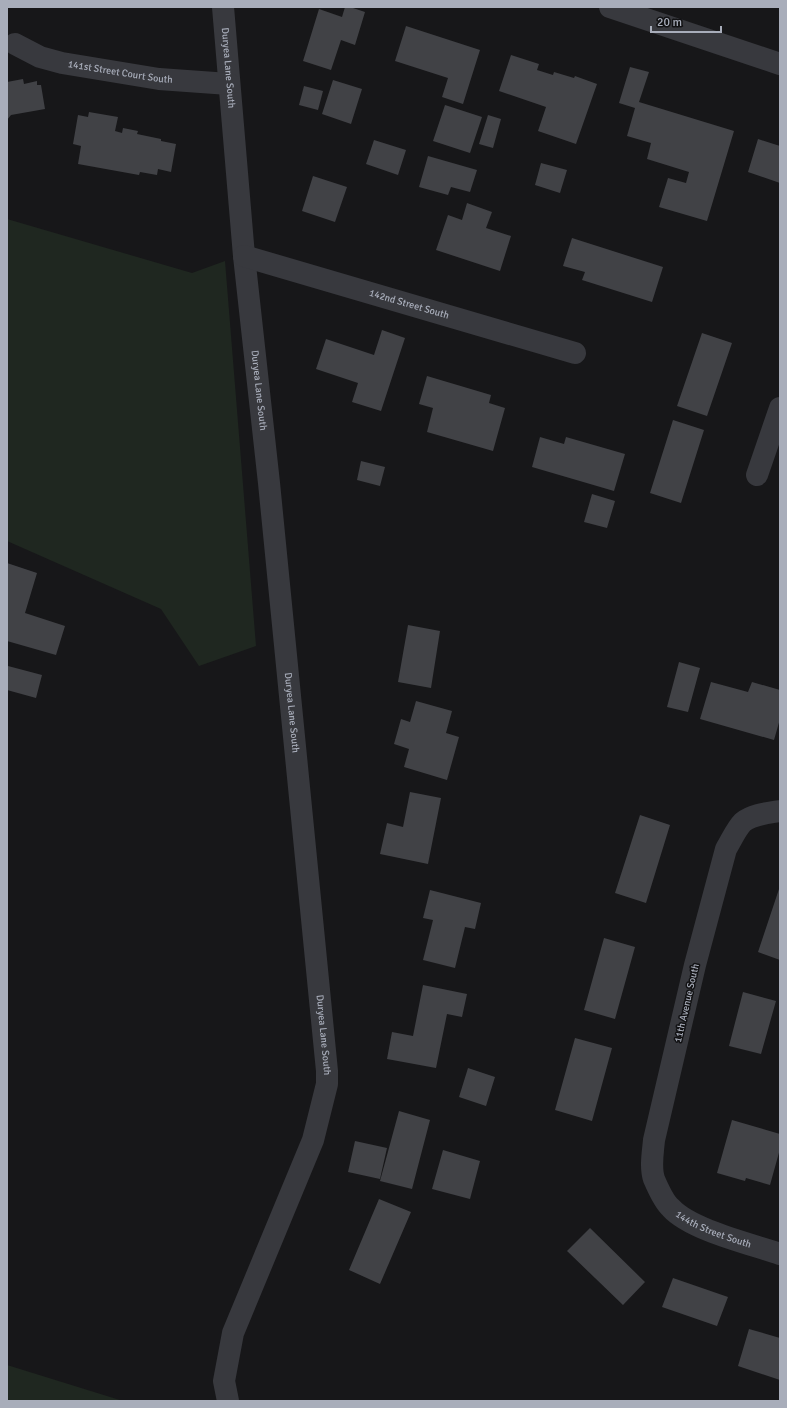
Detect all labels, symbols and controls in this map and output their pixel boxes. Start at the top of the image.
scale bar [651,8,721,34]
text: 20 m [657,15,682,30]
street label: Duryea Lane South [219,27,238,109]
street label: 141st Street Court South [67,58,173,86]
street label: 142nd Street South [368,287,450,322]
street label: Duryea Lane South [248,349,269,431]
street label: Duryea Lane South [282,672,302,753]
street label: 11th Avenue South [672,962,702,1044]
street label: Duryea Lane South [314,994,333,1075]
street label: 144th Street South [673,1208,753,1251]

